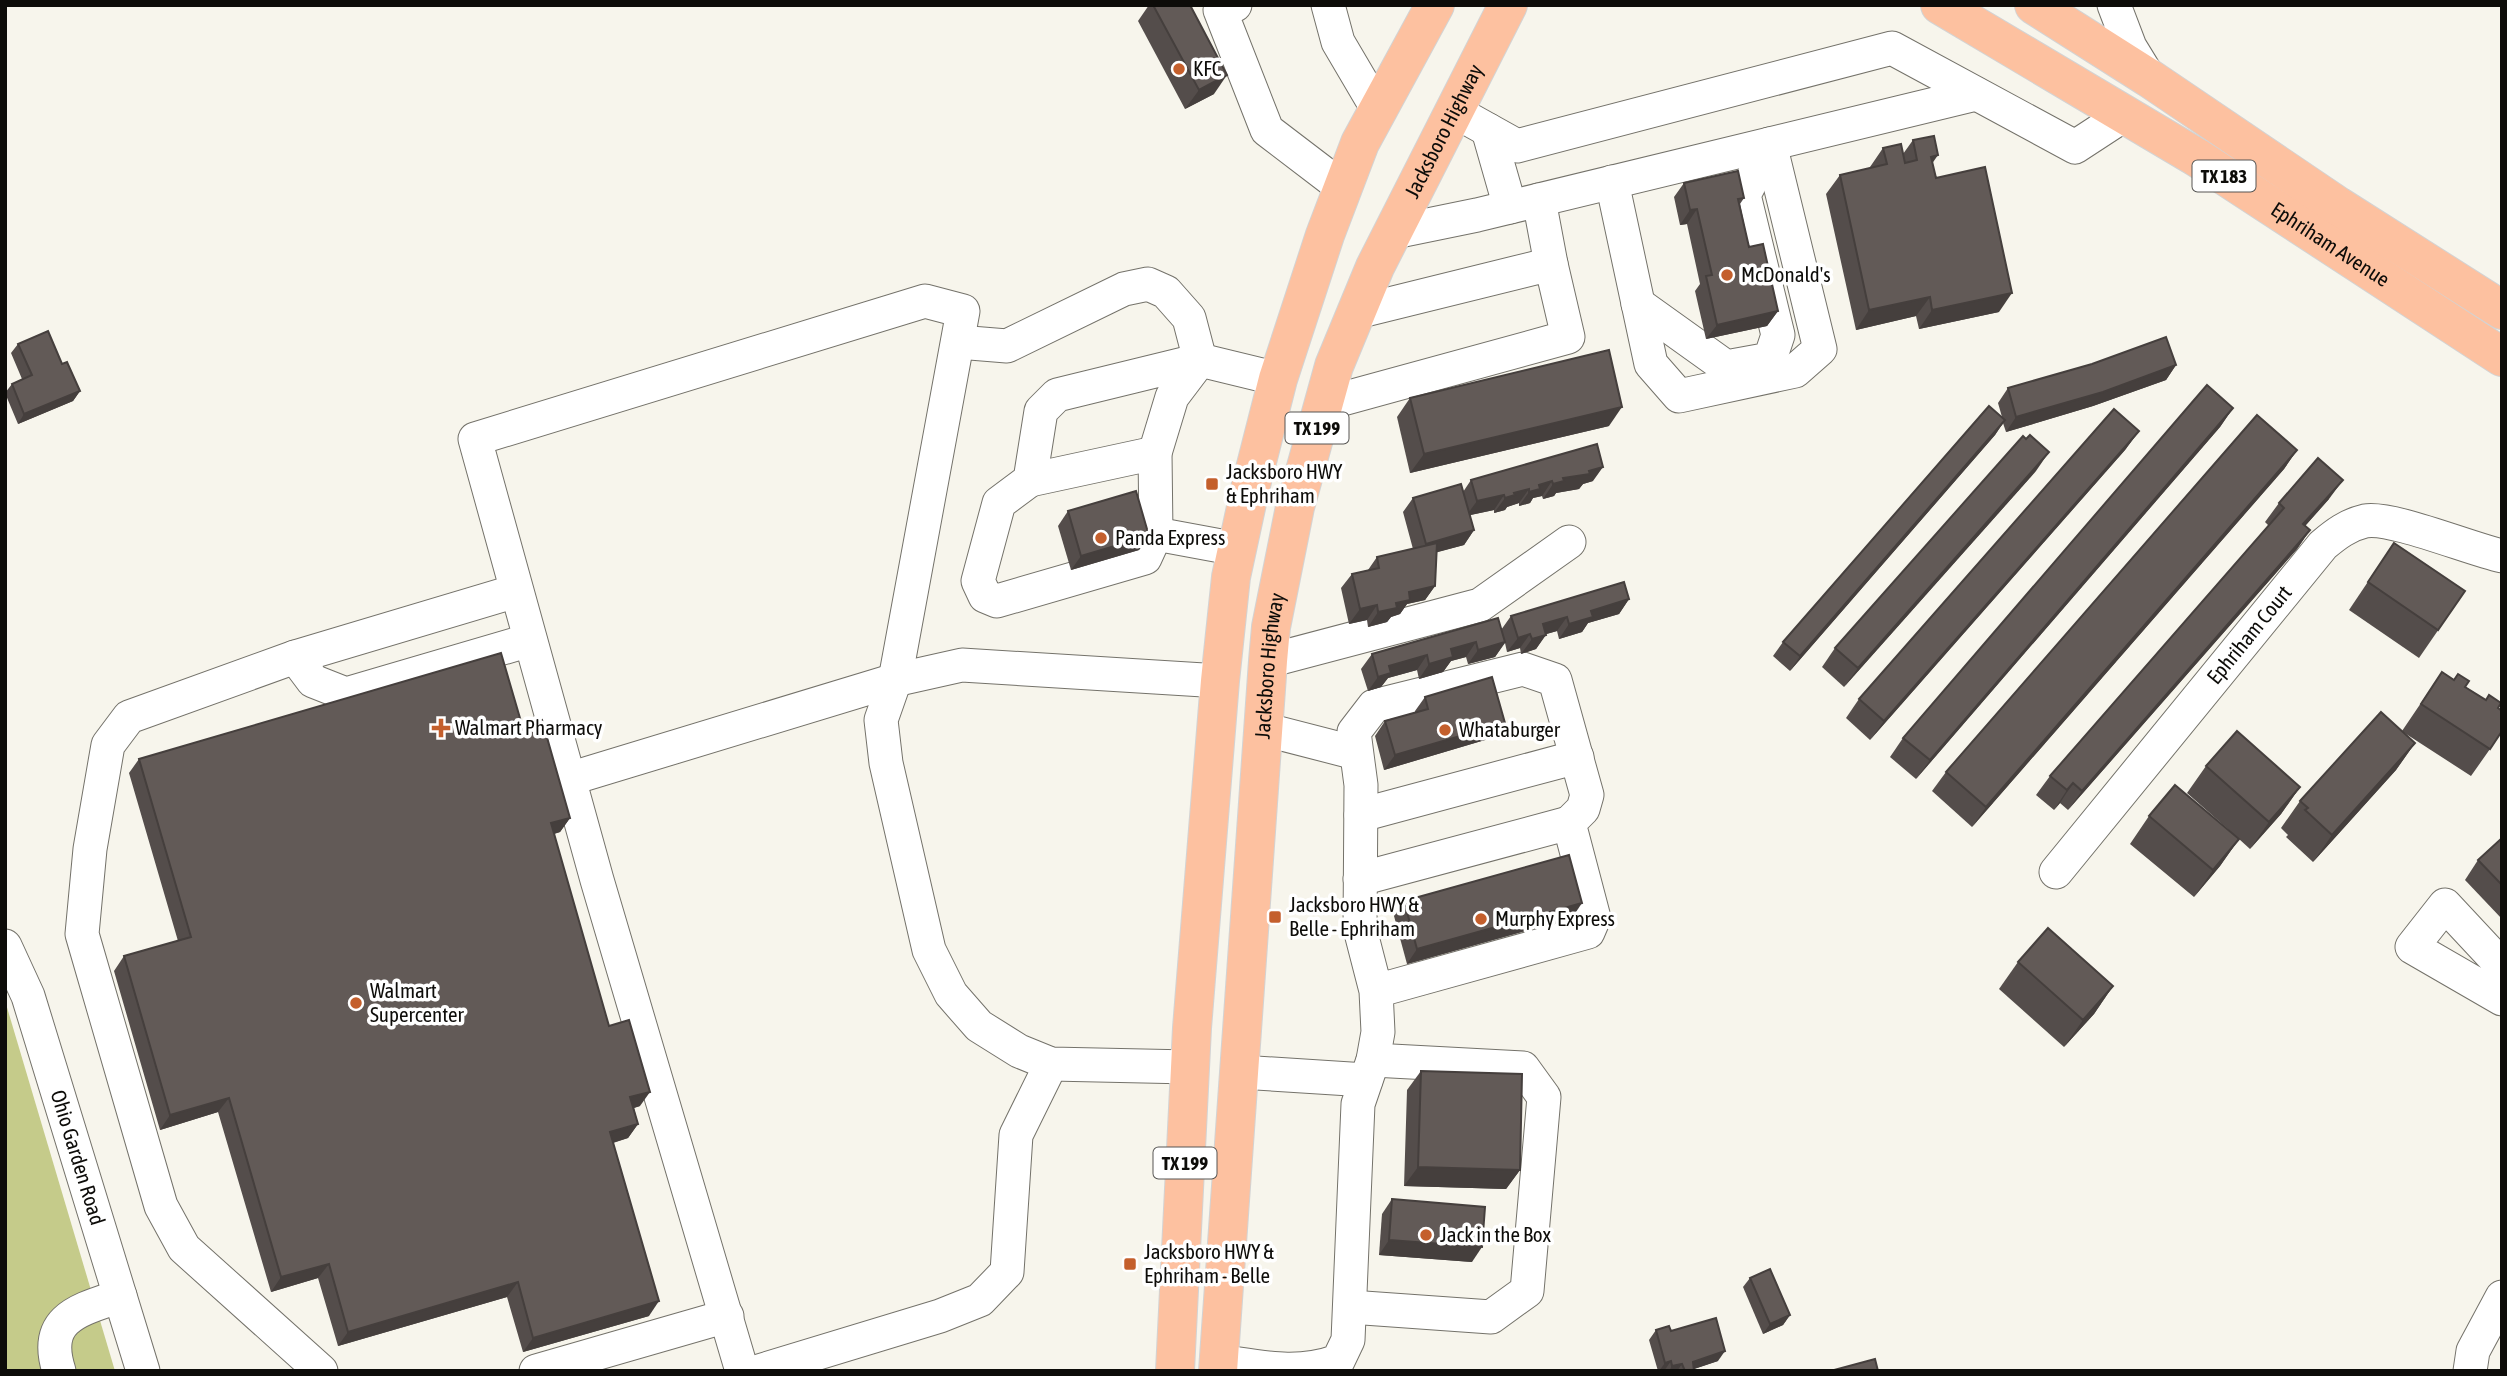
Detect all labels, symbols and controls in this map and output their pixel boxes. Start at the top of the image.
place label: KFC [1193,56,1222,80]
street label: Jacksboro Highway [1399,60,1487,202]
marker: KFC [1171,61,1187,77]
road number: TX 183 [2192,160,2256,192]
street label: Ephriham Avenue [2267,197,2394,291]
place label: McDonald's [1741,262,1831,286]
marker: McDonald's [1719,267,1735,283]
road number: TX 199 [1286,412,1348,444]
place label: Jacksboro HWY & Ephriham [1226,459,1343,507]
marker: Jacksboro HWY & Ephriham [1204,476,1220,492]
place label: Panda Express [1115,525,1225,549]
marker: Panda Express [1093,530,1109,546]
street label: Ephriham Court [2202,580,2296,688]
street label: Jacksboro Highway [1250,590,1289,740]
place label: Walmart Pharmacy [455,715,603,739]
place label: Whataburger [1459,717,1561,741]
marker: Walmart Pharmacy [433,720,449,736]
marker: Whataburger [1437,722,1453,738]
place label: Jacksboro HWY & Belle - Ephriham [1289,892,1419,940]
place label: Murphy Express [1495,906,1615,930]
marker: Jacksboro HWY & Belle - Ephriham [1267,909,1283,925]
marker: Murphy Express [1473,911,1489,927]
place label: Walmart Supercenter [370,978,465,1026]
marker: Walmart Supercenter [348,995,364,1011]
street label: Ohio Garden Road [47,1087,110,1228]
road number: TX 199 [1154,1148,1216,1178]
place label: Jack in the Box [1440,1222,1552,1246]
marker: Jack in the Box [1418,1227,1434,1243]
place label: Jacksboro HWY & Ephriham - Belle [1144,1239,1274,1287]
marker: Jacksboro HWY & Ephriham - Belle [1122,1256,1138,1272]

